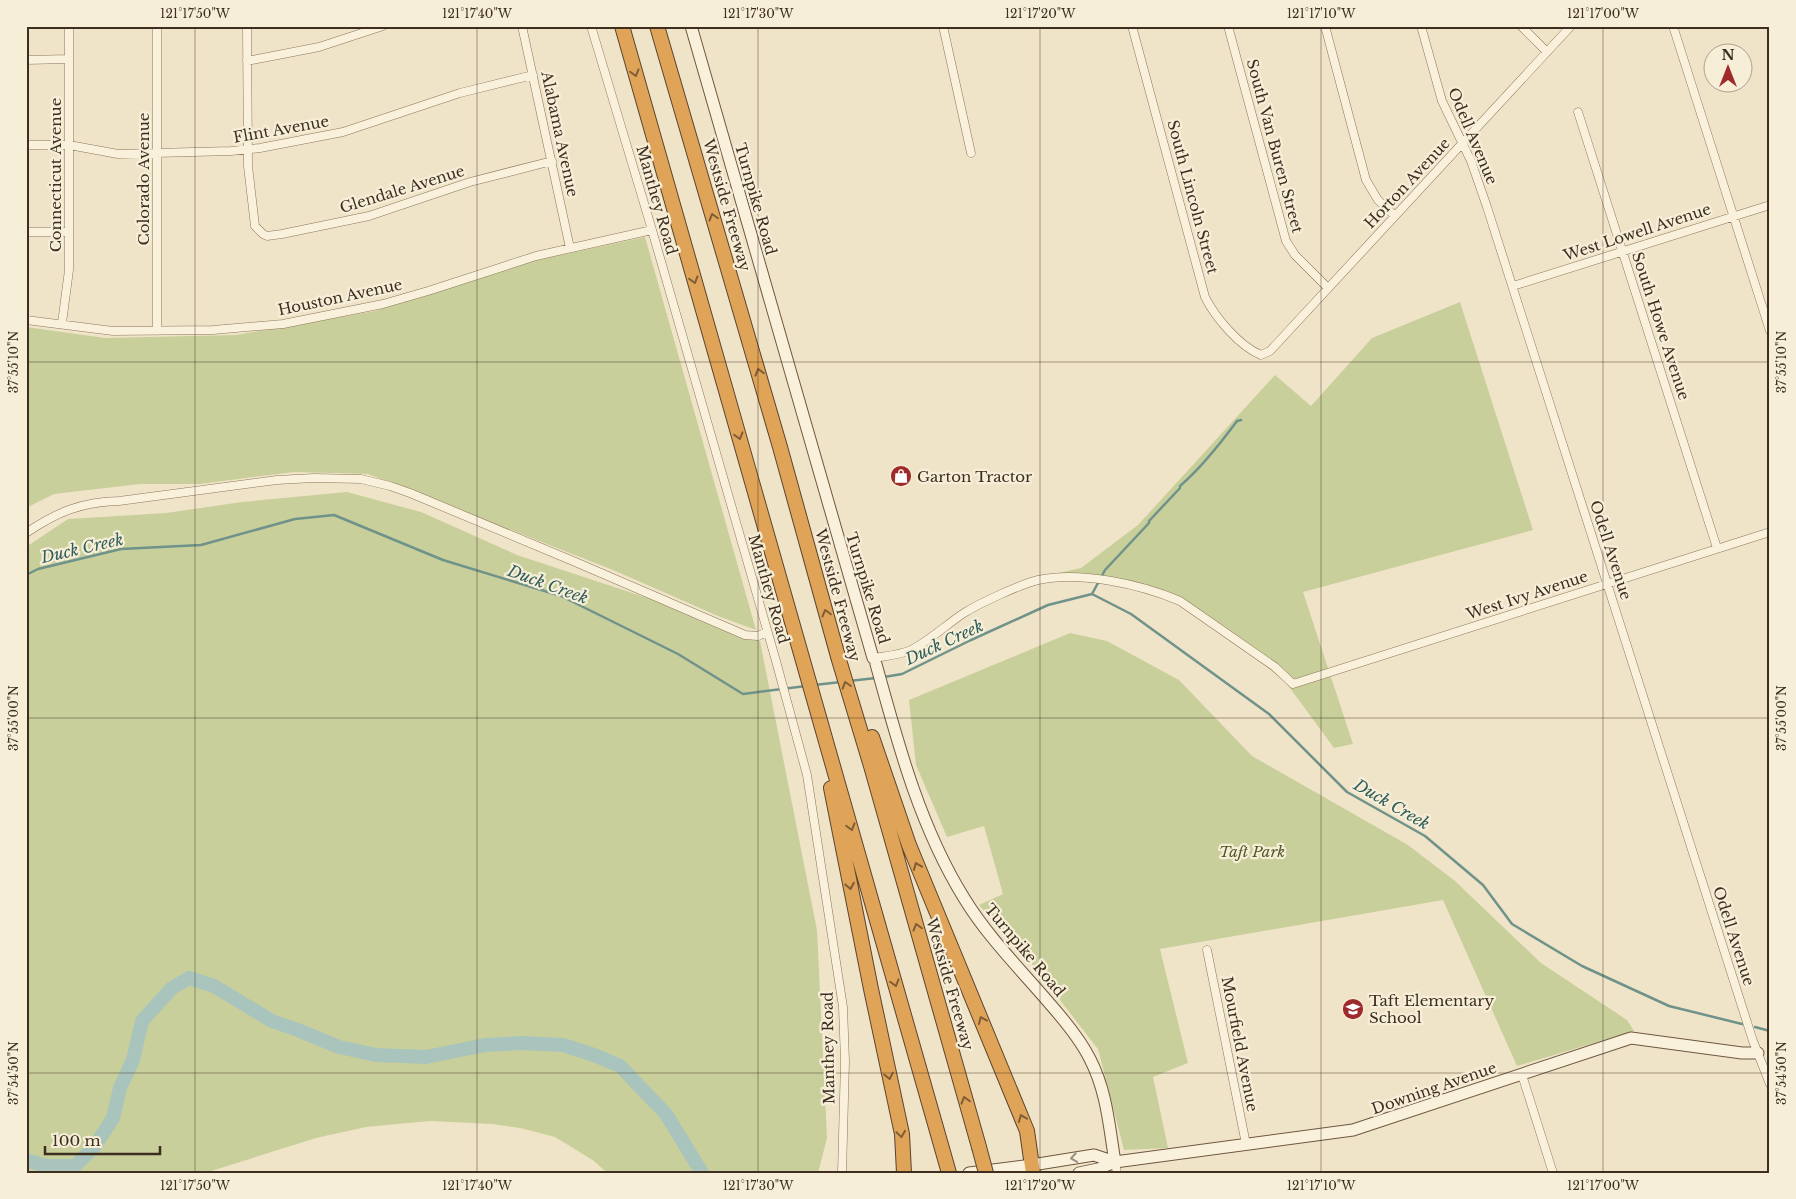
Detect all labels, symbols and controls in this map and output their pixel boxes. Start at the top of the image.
text: 121°17'50"W [160,6,231,21]
text: 121°17'40"W [442,6,513,21]
text: 121°17'30"W [723,6,794,21]
text: 121°17'20"W [1005,6,1076,21]
text: 121°17'10"W [1287,6,1356,21]
text: 121°17'00"W [1567,6,1640,21]
north arrow [1704,42,1754,92]
text: N [1721,46,1735,64]
street label: South Van Buren Street [1243,57,1307,235]
street label: Alabama Avenue [537,68,583,199]
one-way arrow [630,69,640,77]
street label: Odell Avenue [1444,85,1502,187]
street label: Connecticut Avenue [46,98,65,252]
street label: Flint Avenue [232,111,330,147]
street label: Colorado Avenue [134,113,153,245]
street label: South Lincoln Street [1163,118,1223,276]
street label: Horton Avenue [1360,134,1454,232]
street label: Westside Freeway [699,136,755,274]
street label: Turnpike Road [731,141,781,257]
street label: Manthey Road [632,143,682,257]
street label: Glendale Avenue [337,161,467,217]
street label: West Lowell Avenue [1560,199,1713,265]
one-way arrow [708,213,718,221]
street label: South Howe Avenue [1628,249,1694,403]
street label: Houston Avenue [276,275,404,319]
one-way arrow [689,275,699,283]
text: 37°55'10"N [6,330,21,393]
text: 37°55'10"N [1774,330,1789,393]
one-way arrow [754,369,764,377]
one-way arrow [733,432,744,440]
shop icon: Garton Tractor [889,464,913,488]
place label: Garton Tractor [917,467,1033,486]
street label: Odell Avenue [1586,498,1636,602]
street label: Westside Freeway [811,526,865,664]
water label: Duck Creek [38,529,125,567]
street label: Turnpike Road [842,530,894,646]
street label: Manthey Road [744,532,794,646]
water label: Duck Creek [504,560,591,608]
street label: West Ivy Avenue [1463,566,1590,624]
one-way arrow [821,610,831,618]
water label: Duck Creek [901,615,986,669]
one-way arrow [842,681,852,689]
text: 37°55'00"N [6,685,21,751]
text: 37°55'00"N [1774,685,1789,751]
water label: Duck Creek [1350,774,1433,834]
one-way arrow [845,823,855,831]
park label: Taft Park [1219,842,1285,861]
one-way arrow [913,862,924,871]
one-way arrow [845,881,855,890]
street label: Odell Avenue [1709,884,1759,988]
street label: Turnpike Road [981,900,1069,1000]
street label: Westside Freeway [922,915,978,1053]
one-way arrow [912,924,922,932]
street label: Mourfield Avenue [1218,975,1262,1113]
one-way arrow [890,979,900,987]
street label: Manthey Road [818,991,838,1105]
place label: Taft Elementary School [1369,991,1494,1027]
school or university icon: Taft Elementary School [1341,997,1365,1021]
one-way arrow [978,1016,988,1025]
text: 37°54'50"N [6,1041,21,1105]
text: 37°54'50"N [1774,1041,1789,1105]
street label: Downing Avenue [1369,1058,1499,1118]
one-way arrow [883,1071,894,1080]
one-way arrow [961,1097,971,1105]
one-way arrow [1018,1114,1028,1123]
scale bar [45,1124,160,1156]
one-way arrow [895,1130,906,1138]
text: 100 m [52,1131,101,1150]
one-way arrow [1069,1153,1078,1163]
text: 121°17'50"W [160,1178,231,1193]
text: 121°17'40"W [442,1178,513,1193]
text: 121°17'30"W [723,1178,794,1193]
text: 121°17'20"W [1005,1178,1076,1193]
text: 121°17'10"W [1287,1178,1356,1193]
text: 121°17'00"W [1567,1178,1640,1193]

